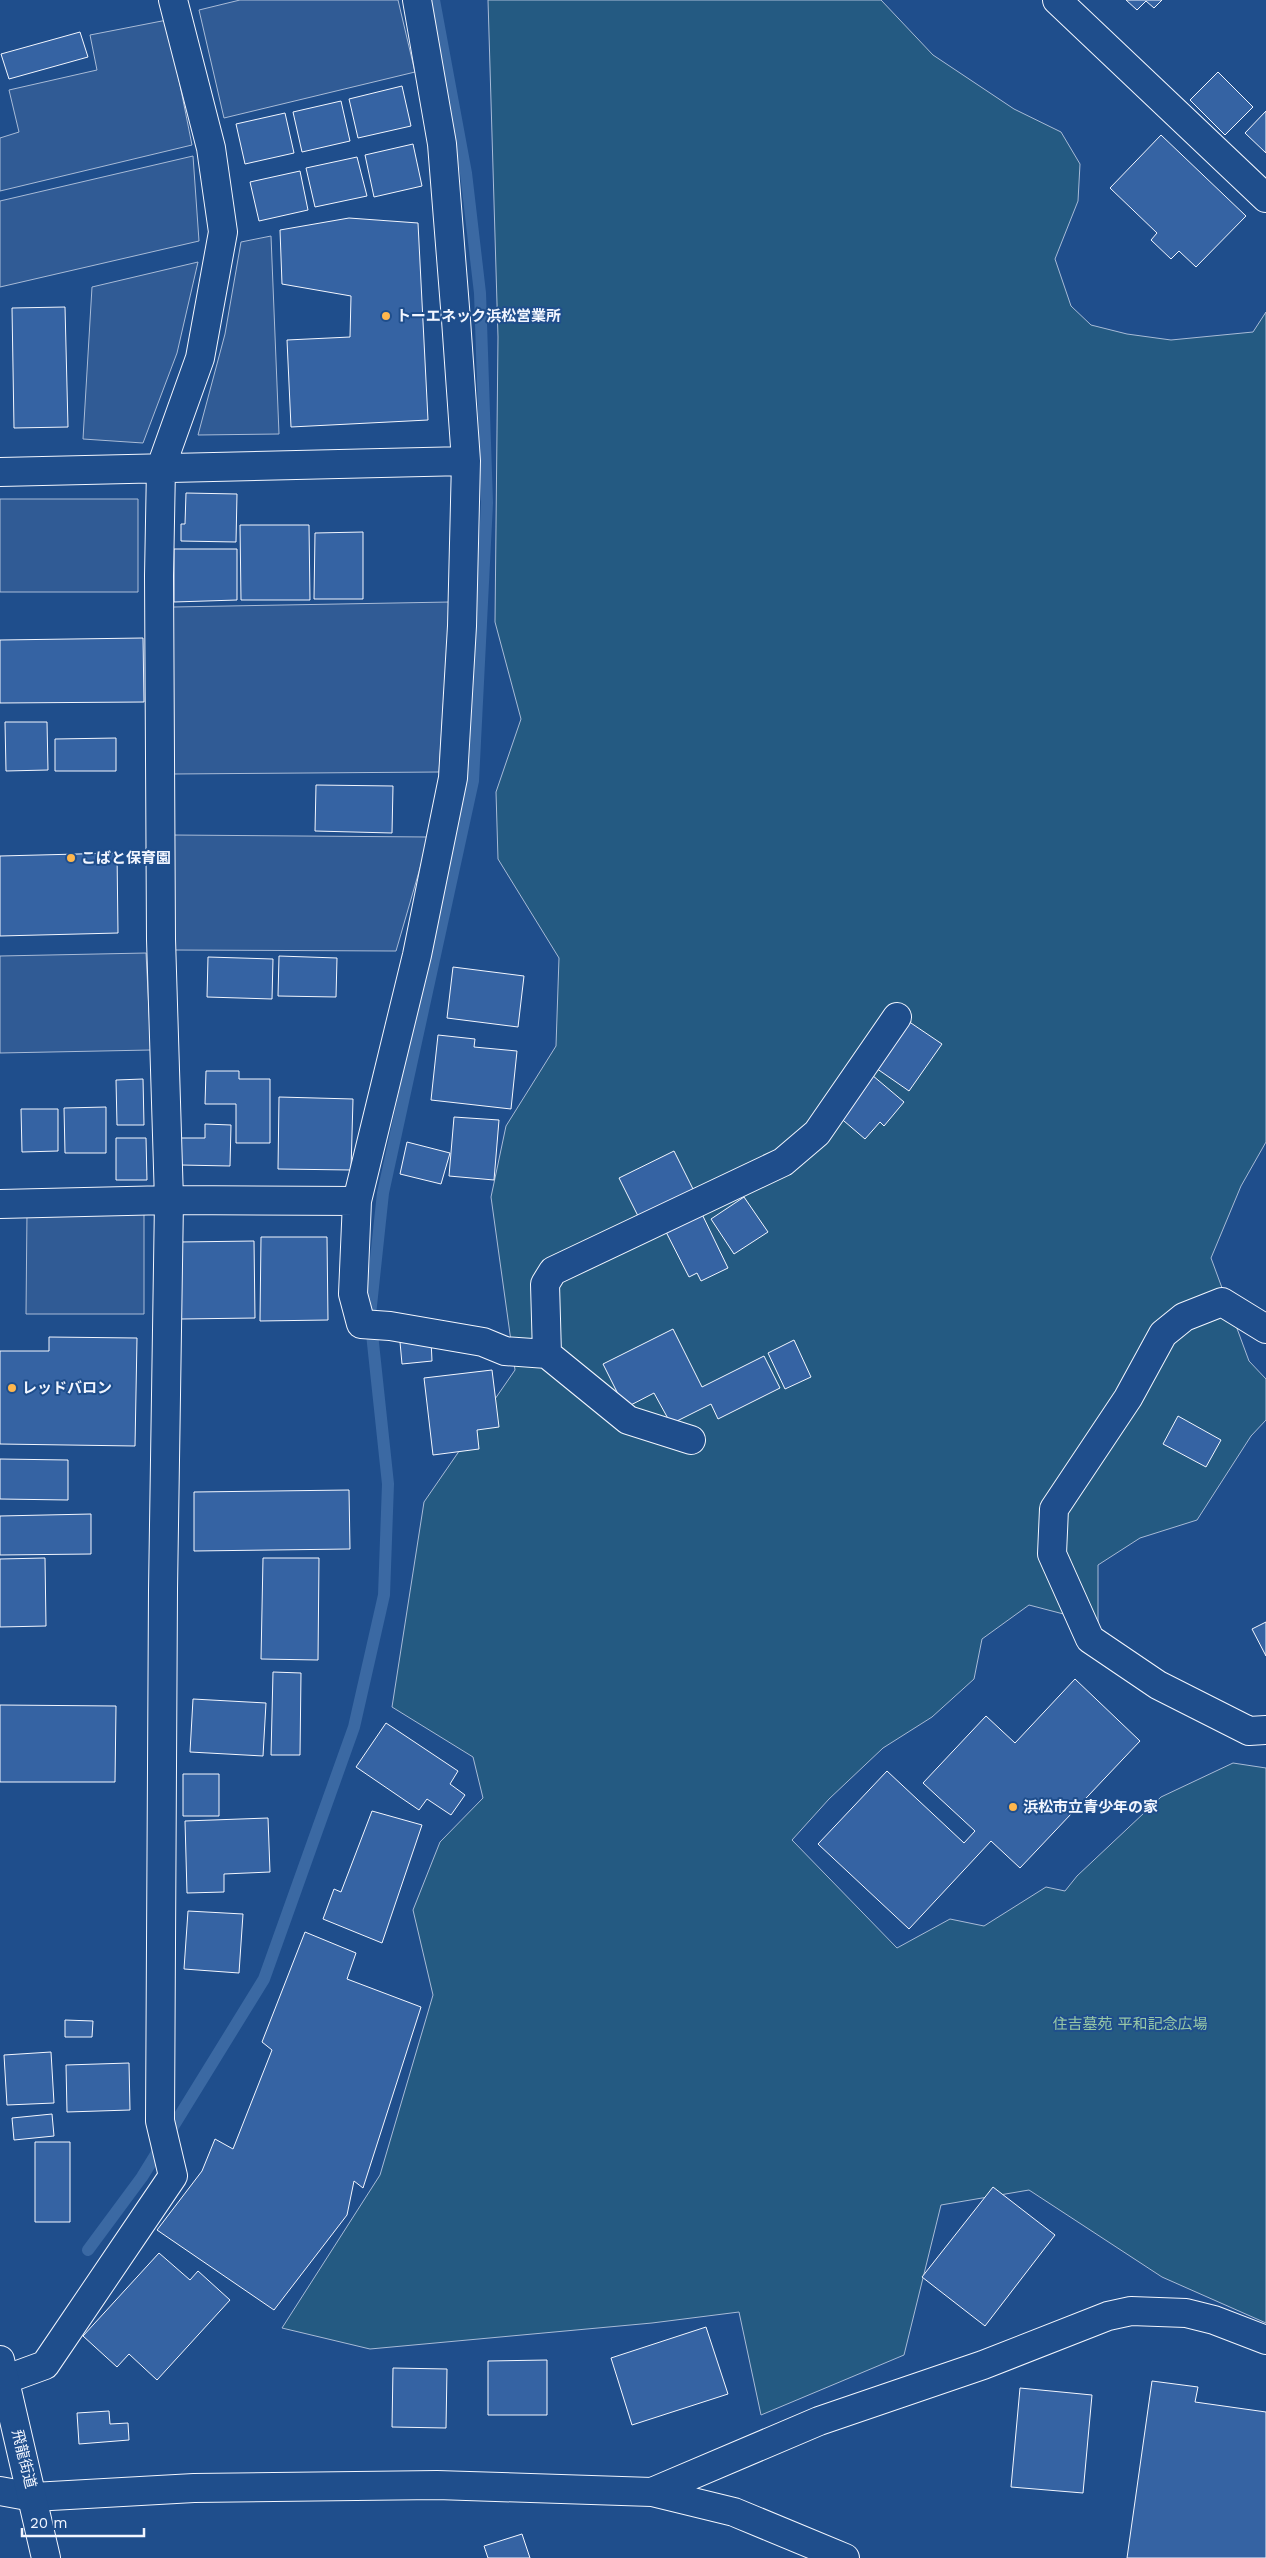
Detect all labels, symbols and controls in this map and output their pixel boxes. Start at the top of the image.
place label: トーエネック浜松営業所 [396,307,561,325]
marker: トーエネック浜松営業所 [380,310,392,322]
place label: こばと保育園 [81,849,171,867]
marker: こばと保育園 [65,852,77,864]
place label: レッドバロン [22,1379,112,1397]
marker: レッドバロン [6,1382,18,1394]
place label: 浜松市立青少年の家 [1023,1798,1158,1816]
marker: 浜松市立青少年の家 [1007,1801,1019,1813]
park label: 住吉墓苑 平和記念広場 [1052,2015,1208,2033]
street label: 飛龍街道 [8,2428,40,2490]
scale bar [22,2506,145,2538]
text: 20 m [30,2514,68,2532]

